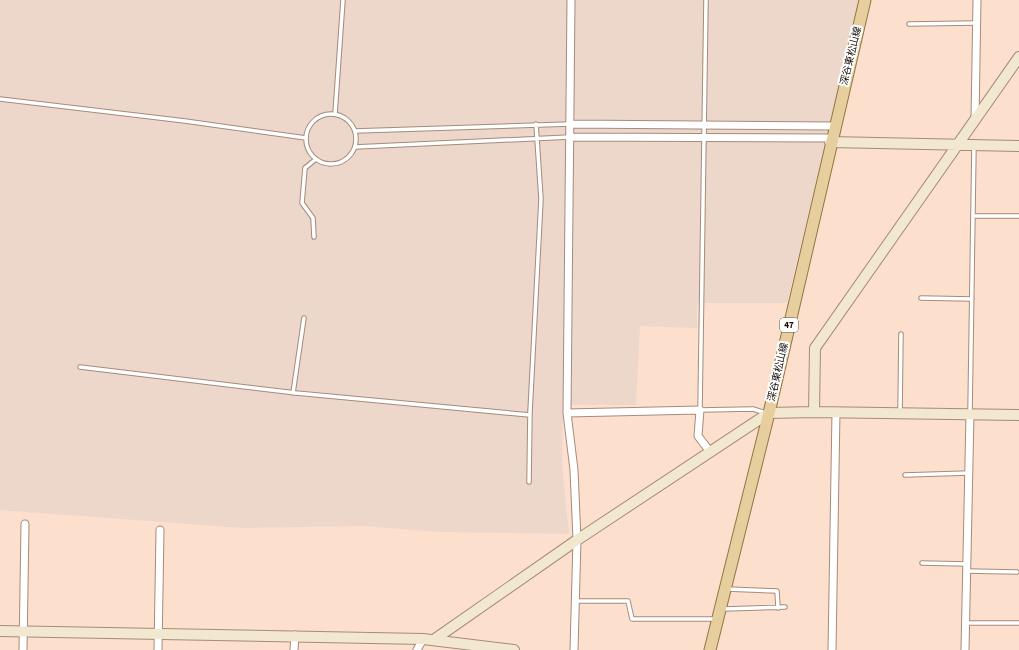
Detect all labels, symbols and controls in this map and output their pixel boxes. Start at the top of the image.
street label: 深谷東松山線 [837,25,865,87]
road number: 47 [780,318,798,332]
street label: 深谷東松山線 [764,341,792,403]

